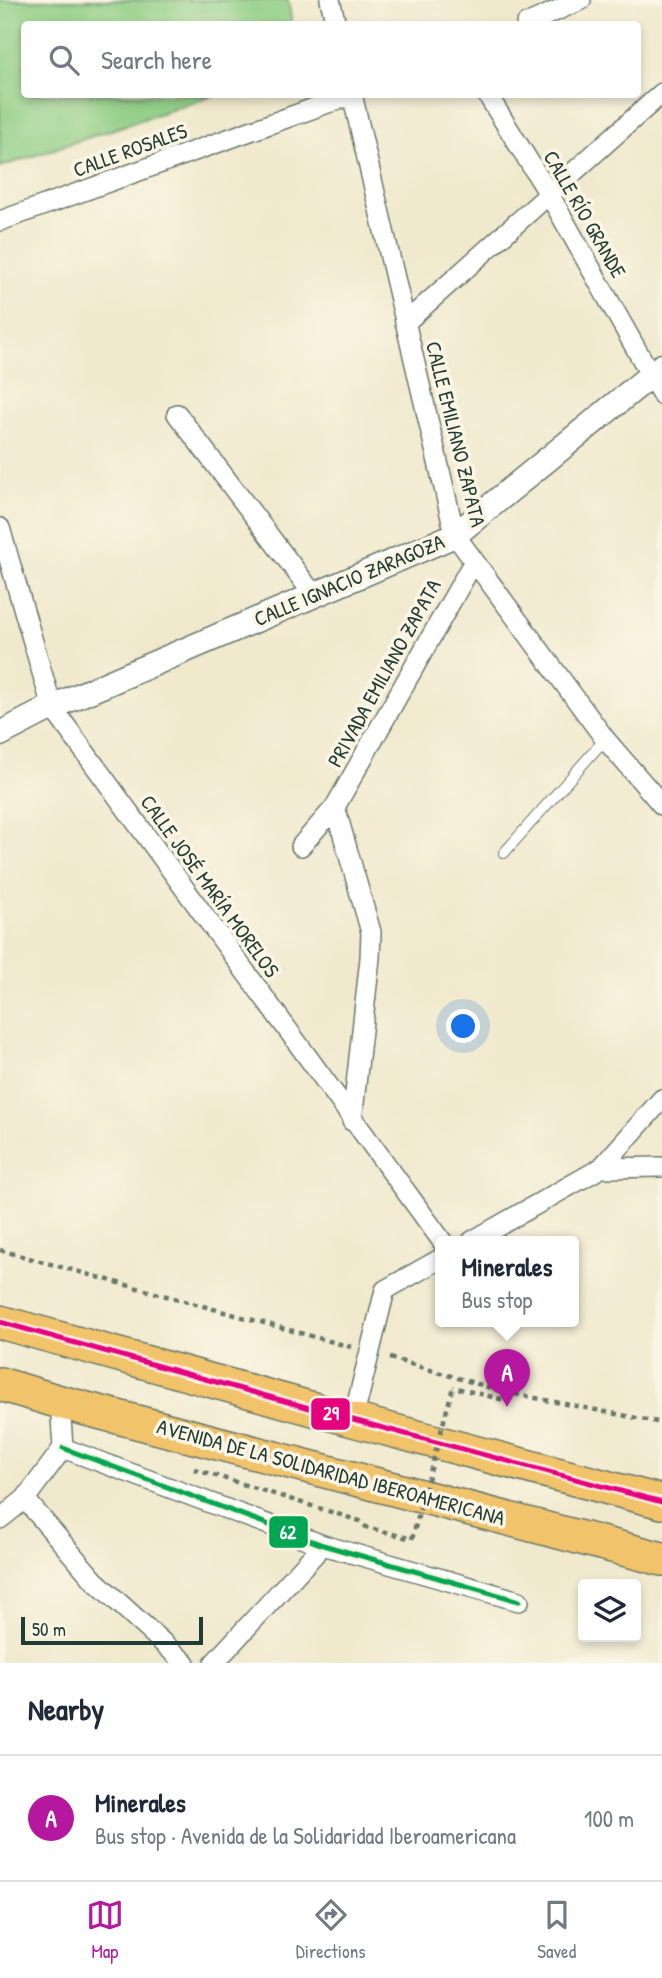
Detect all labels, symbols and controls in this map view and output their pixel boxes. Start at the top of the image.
search box [21,21,641,98]
icon: search [45,41,83,79]
text: Search here [101,42,212,77]
street label: CALLE ROSALES [69,116,191,184]
street label: CALLE RÍO GRANDE [537,145,633,283]
street label: CALLE EMILIANO ZAPATA [419,338,493,530]
street label: CALLE IGNACIO ZARAGOZA [249,527,449,633]
street label: PRIVADA EMILIANO ZAPATA [320,574,448,772]
street label: CALLE JOSÉ MARÍA MORELOS [134,789,286,983]
your location [446,1009,480,1043]
popup [435,1236,579,1327]
text: Minerales [462,1249,552,1284]
text: Bus stop [462,1284,532,1315]
pin: A [484,1349,530,1407]
line badge: 29 [310,1397,351,1431]
text: 29 [323,1400,339,1426]
street label: AVENIDA DE LA SOLIDARIDAD IBEROAMERICANA [154,1412,508,1532]
line badge: 62 [268,1515,309,1549]
text: 62 [280,1519,296,1545]
map controls [578,1579,641,1642]
button: layers [578,1579,641,1642]
scale bar [21,1614,203,1646]
text: 50 m [32,1616,66,1642]
text: Nearby [28,1689,104,1729]
text: Minerales [95,1785,186,1820]
text: A [45,1803,57,1834]
text: 100 m [584,1803,634,1834]
text: Bus stop · Avenida de la Solidaridad Iberoamericana [95,1820,516,1851]
tab: Map [86,1896,124,1964]
tab: Directions [296,1896,366,1964]
tab: Saved [537,1896,576,1964]

